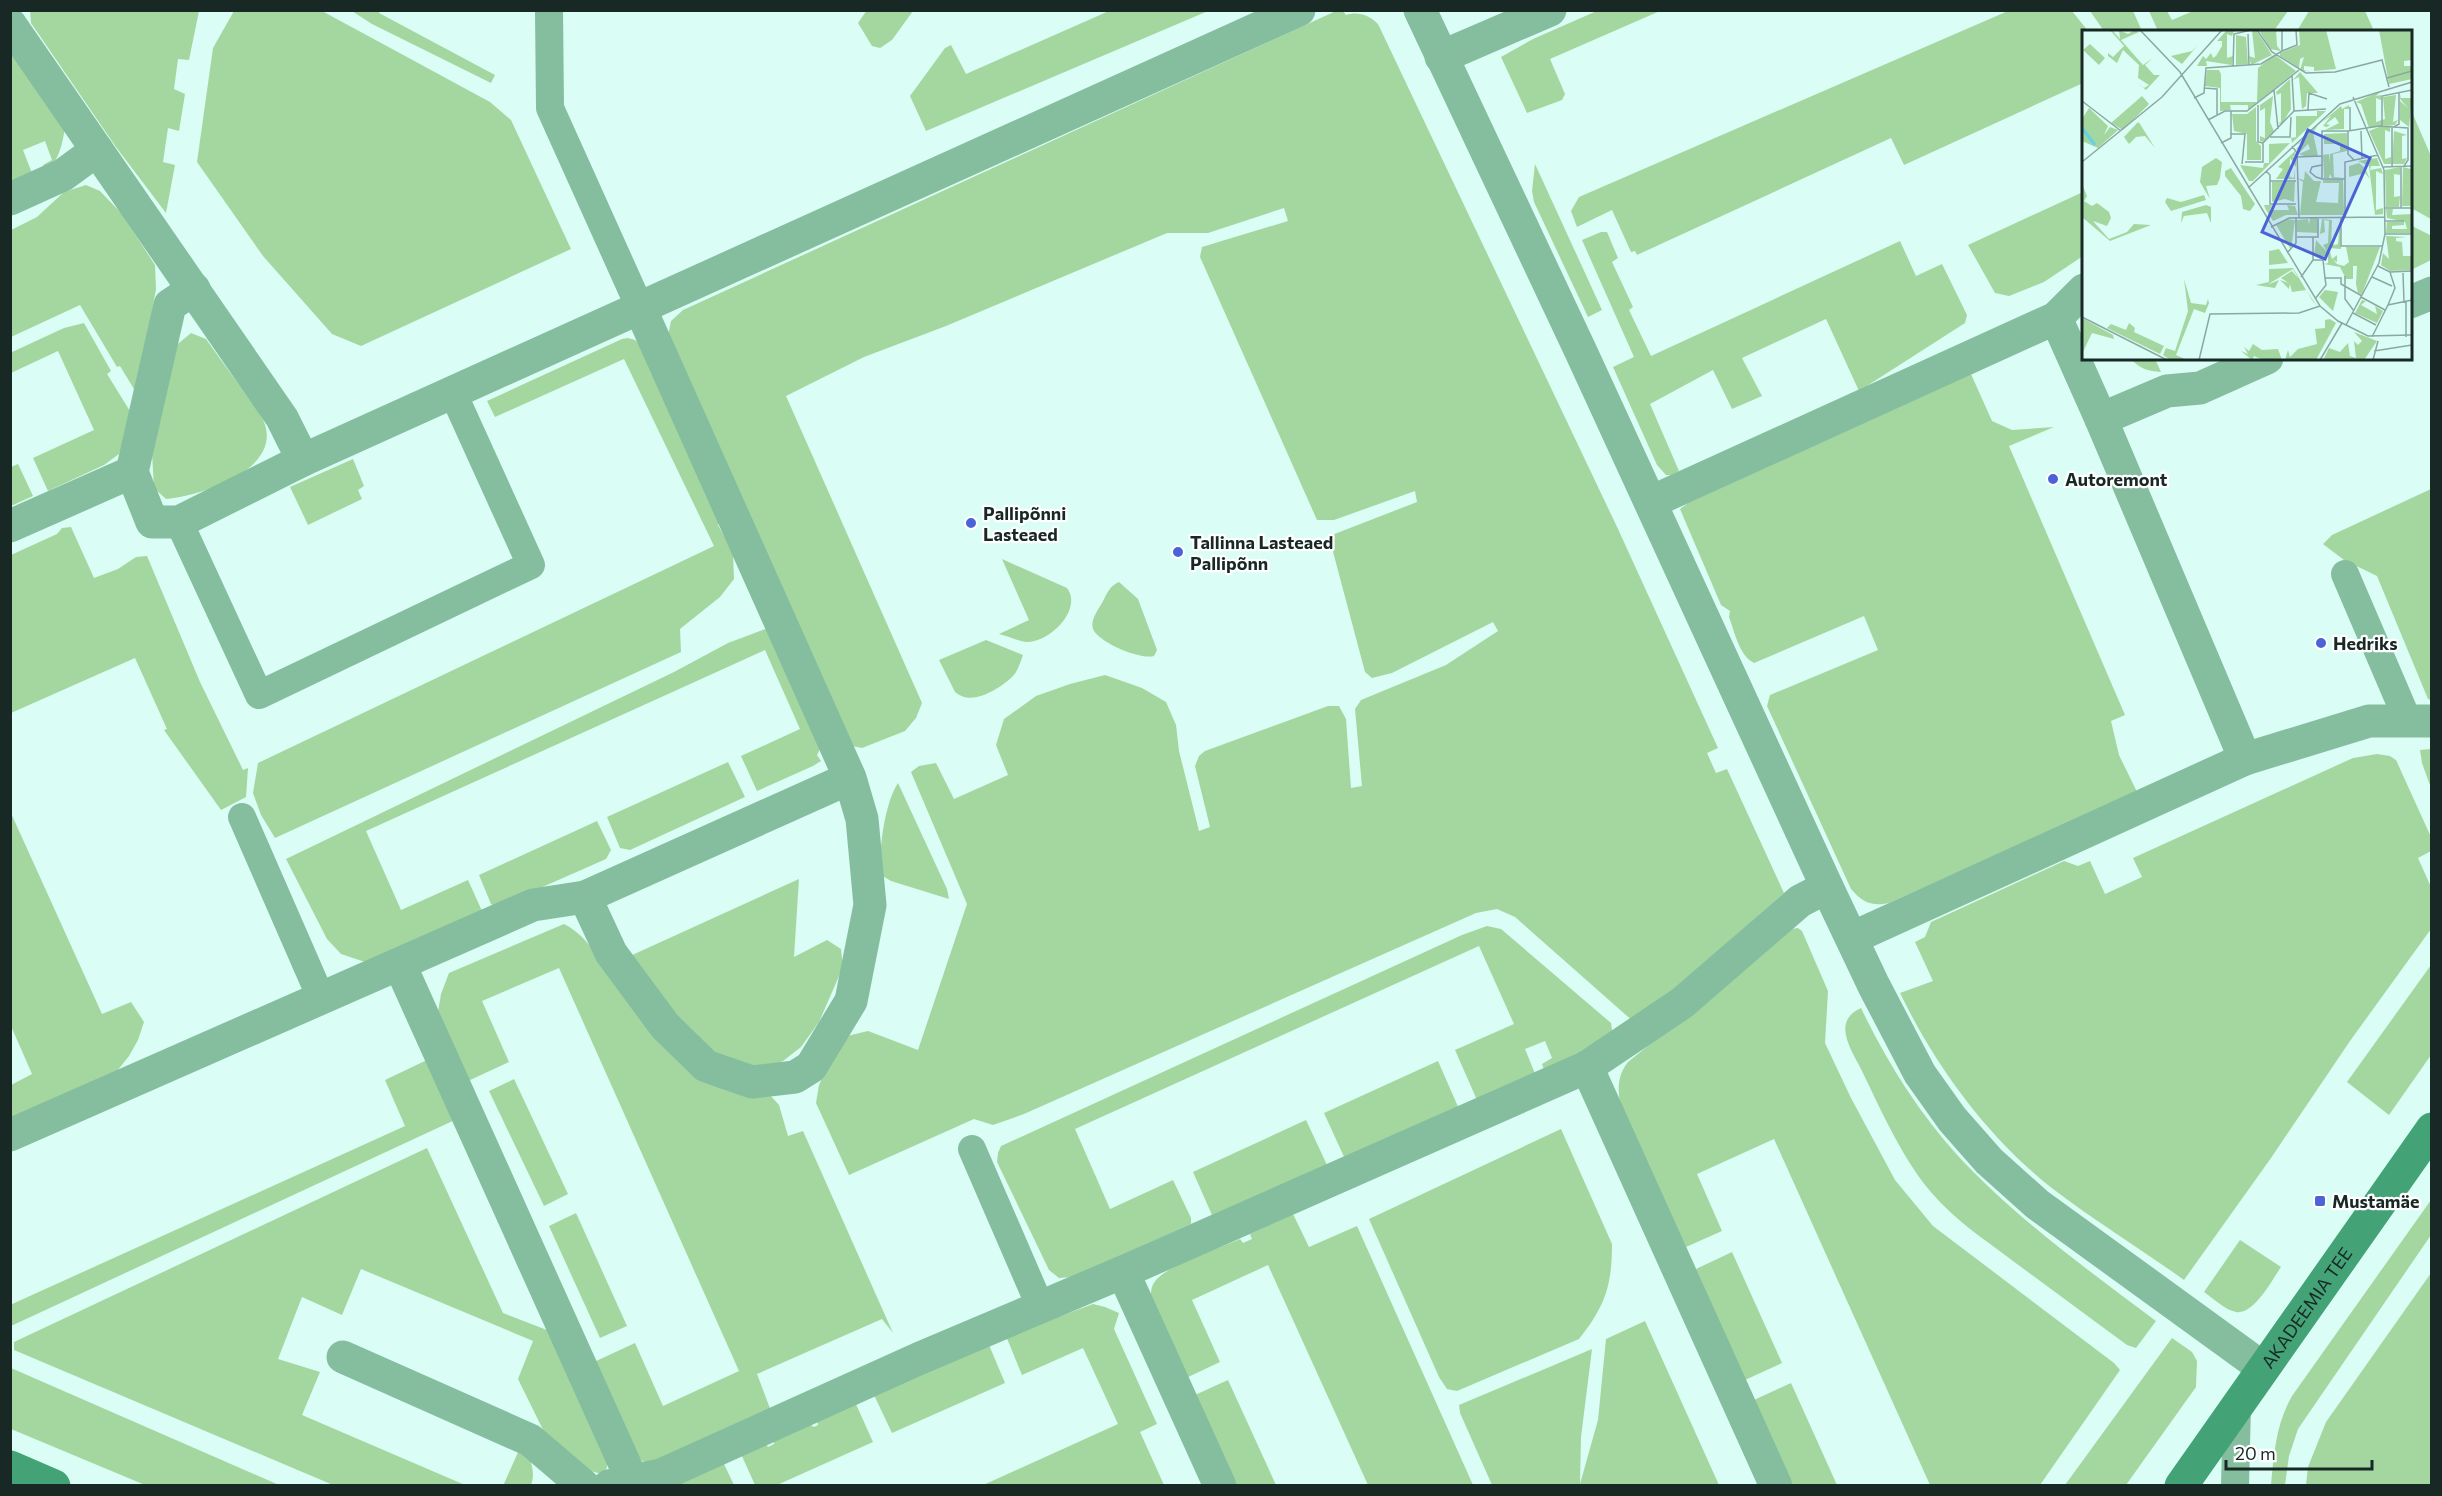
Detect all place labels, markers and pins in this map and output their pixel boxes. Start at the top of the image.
place label: Autoremont [2065,468,2168,490]
marker: Autoremont [2046,472,2060,486]
place label: Pallipõnni Lasteaed [983,502,1066,545]
marker: Pallipõnni Lasteaed [964,516,978,530]
place label: Tallinna Lasteaed Pallipõnn [1190,531,1333,574]
marker: Tallinna Lasteaed Pallipõnn [1171,545,1185,559]
place label: Hedriks [2333,632,2398,654]
marker: Hedriks [2314,636,2328,650]
place label: Mustamäe [2332,1190,2419,1212]
marker: Mustamäe [2313,1194,2327,1208]

